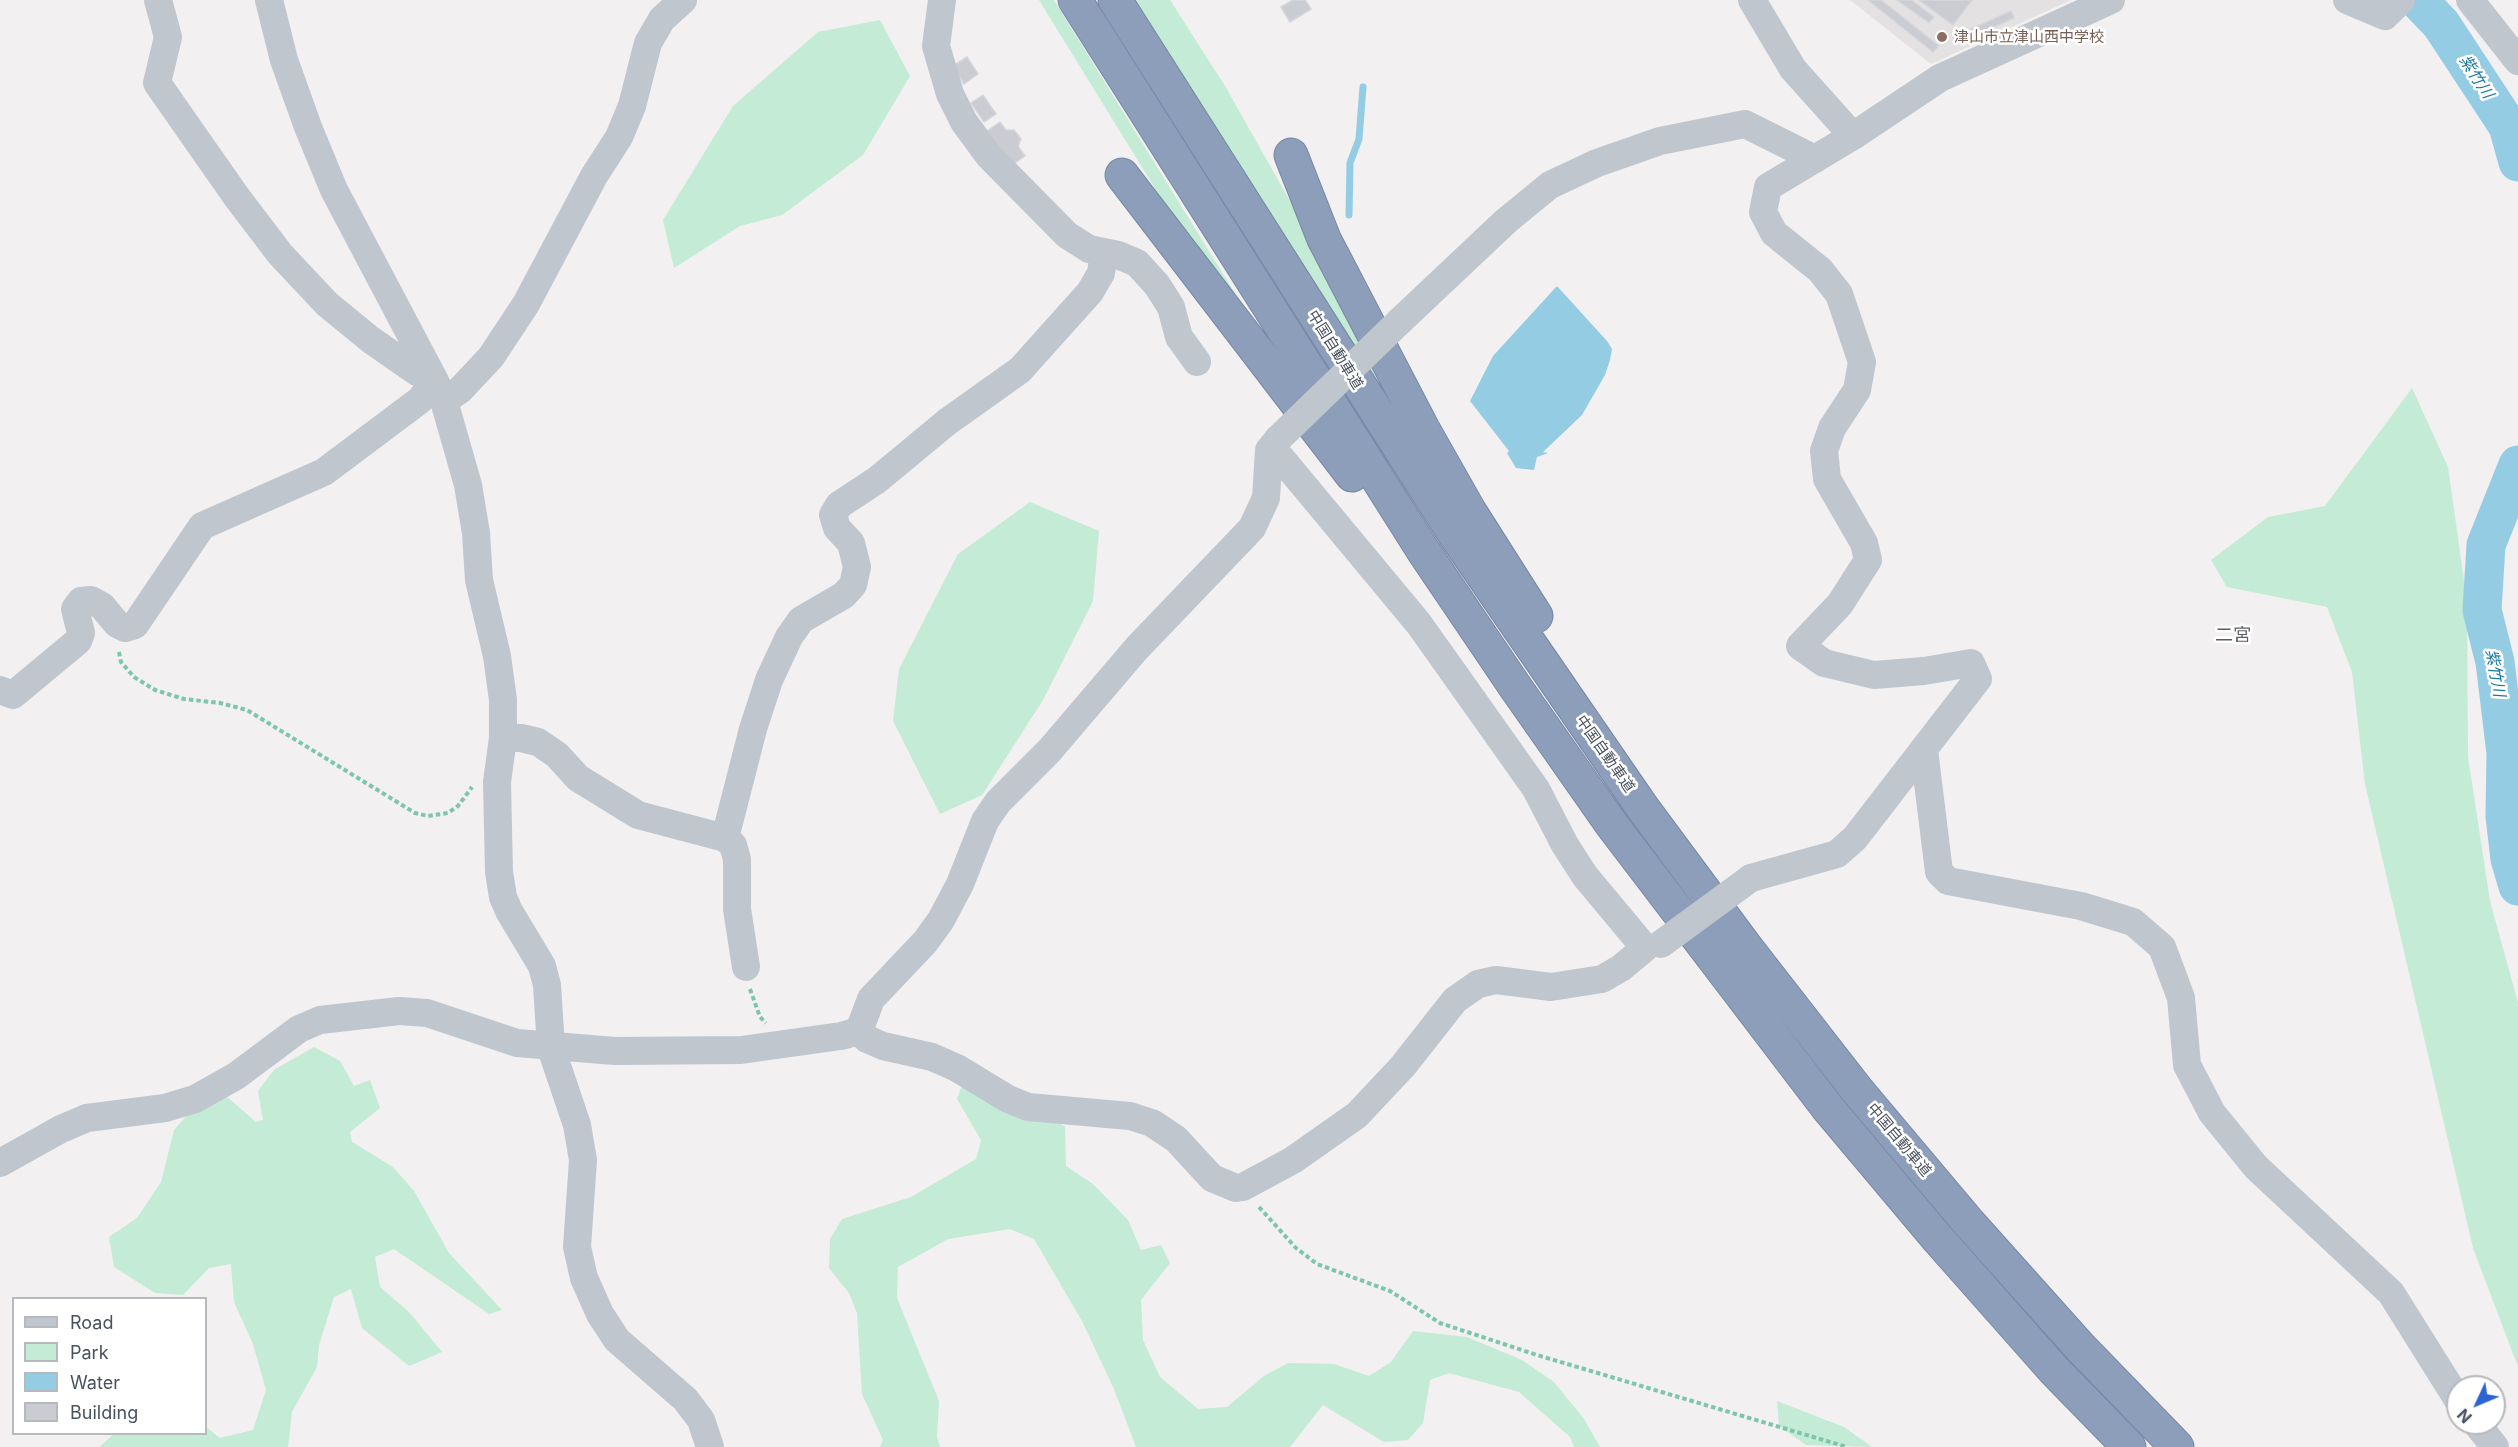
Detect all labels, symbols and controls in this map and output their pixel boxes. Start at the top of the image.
place label: 津山市立津山西中学校 [1954,28,2104,46]
marker: 津山市立津山西中学校 [1935,30,1949,44]
water label: 紫竹川 [2455,52,2497,102]
street label: 中国自動車道 [1304,307,1366,393]
district label: 二宮 [2215,625,2251,647]
water label: 紫竹川 [2481,648,2509,698]
street label: 中国自動車道 [1572,712,1638,796]
street label: 中国自動車道 [1863,1100,1935,1180]
legend [12,1297,207,1435]
text: Road [70,1312,113,1333]
text: Park [70,1342,109,1363]
text: Water [70,1372,120,1393]
north arrow [2446,1375,2506,1435]
text: Building [70,1402,138,1423]
text: N [2453,1405,2476,1427]

